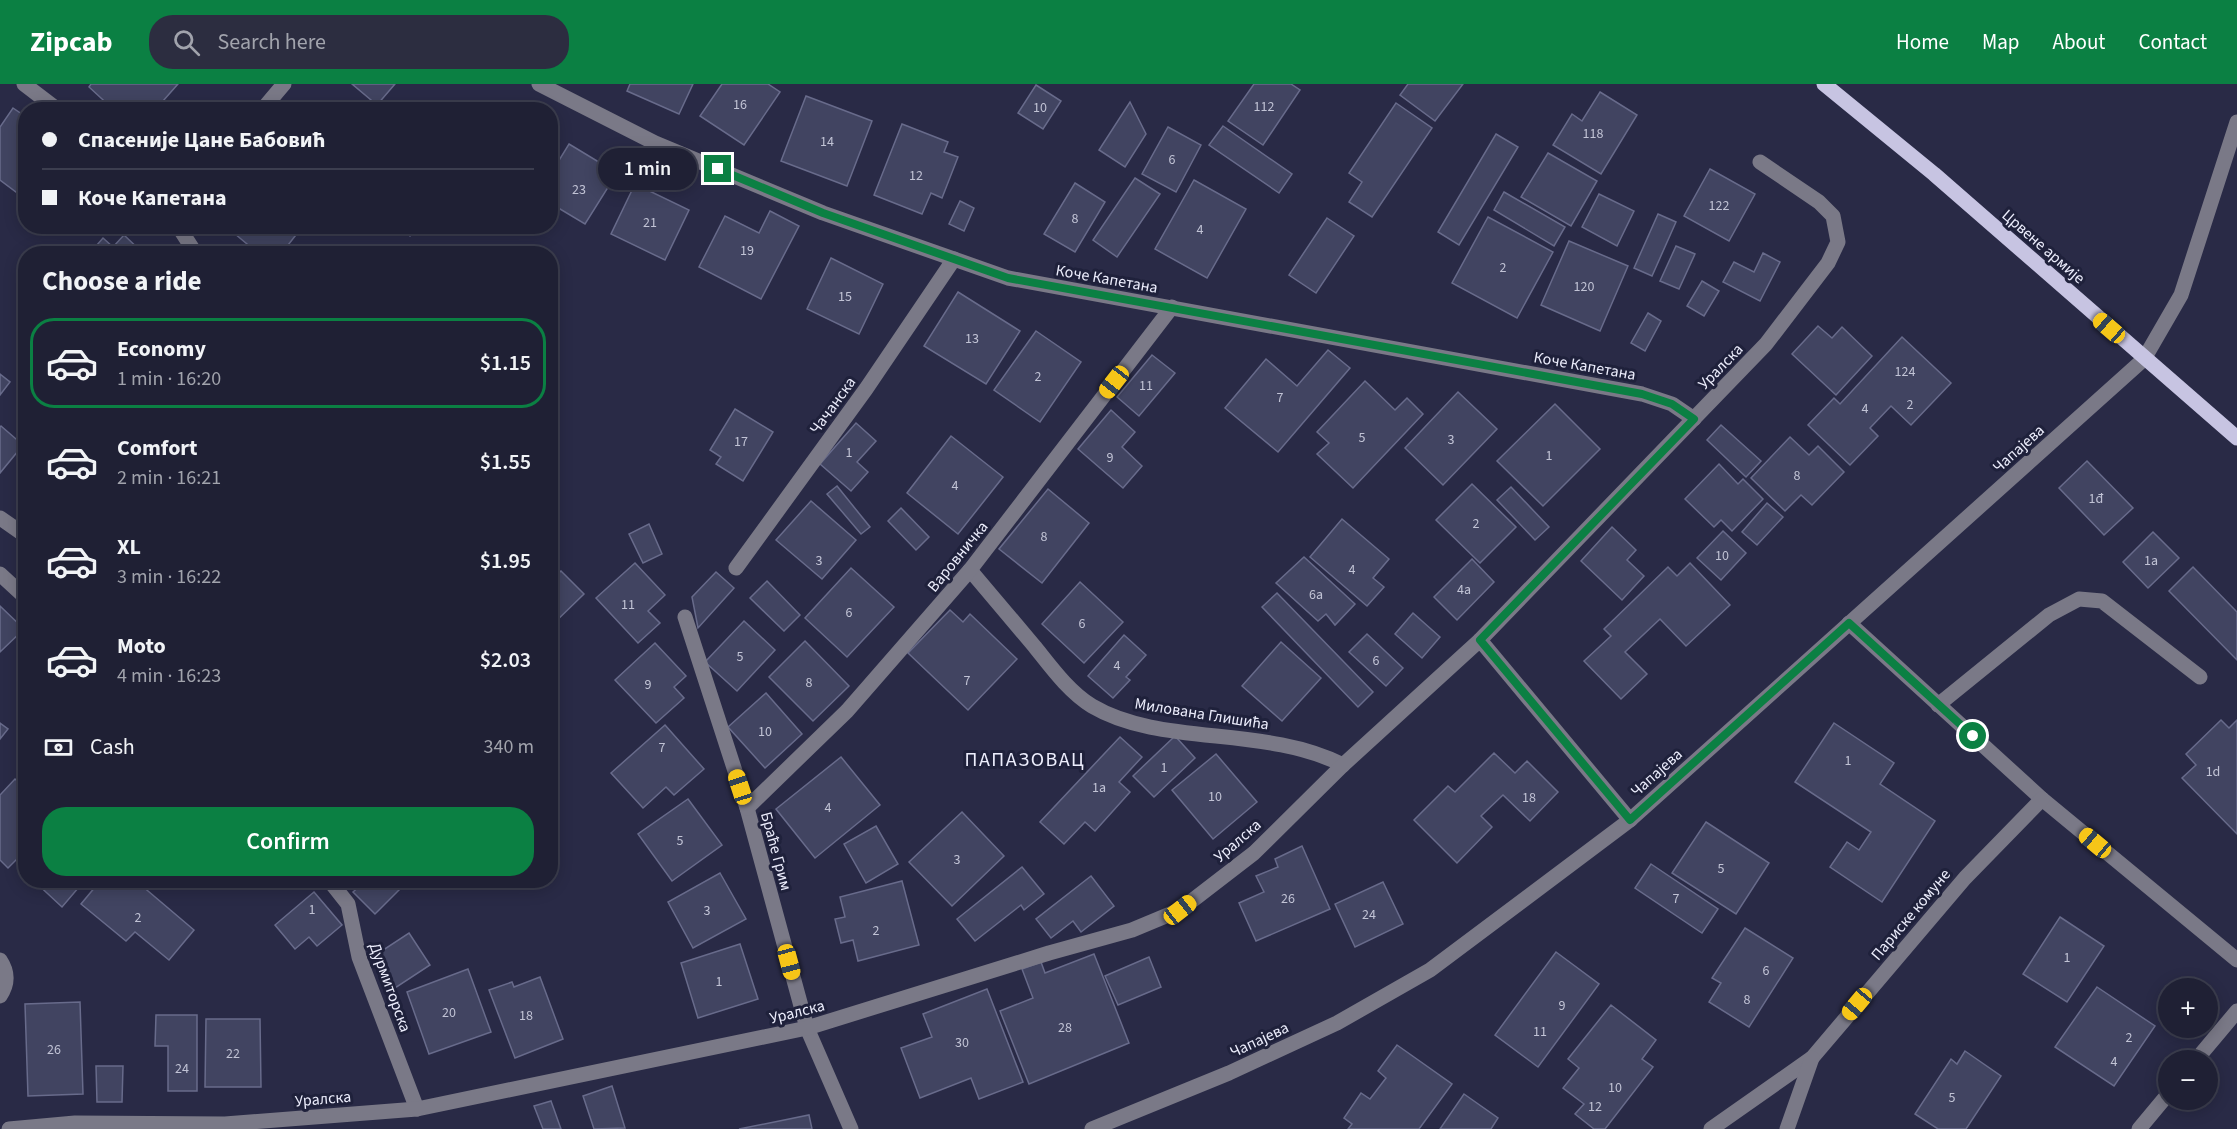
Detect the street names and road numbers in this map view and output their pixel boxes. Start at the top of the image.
street label: Црвене армије [1997,204,2090,289]
street label: Коче Капетана [1054,259,1160,299]
street label: Уралска [1693,339,1748,395]
street label: Коче Капетана [1532,346,1638,386]
street label: Чачанска [805,372,861,439]
street label: Чапајева [1988,420,2049,478]
street label: Варовничка [922,517,993,597]
street label: Милована Глишића [1133,693,1271,735]
street label: Чапајева [1626,744,1687,802]
street label: Браће Грим [755,809,797,893]
street label: Уралска [1209,814,1266,867]
street label: Париске комуне [1866,864,1956,965]
street label: Дурмиторска [364,940,416,1035]
street label: Уралска [767,995,827,1029]
street label: Чапајева [1226,1017,1292,1063]
street label: Уралска [294,1086,352,1112]

